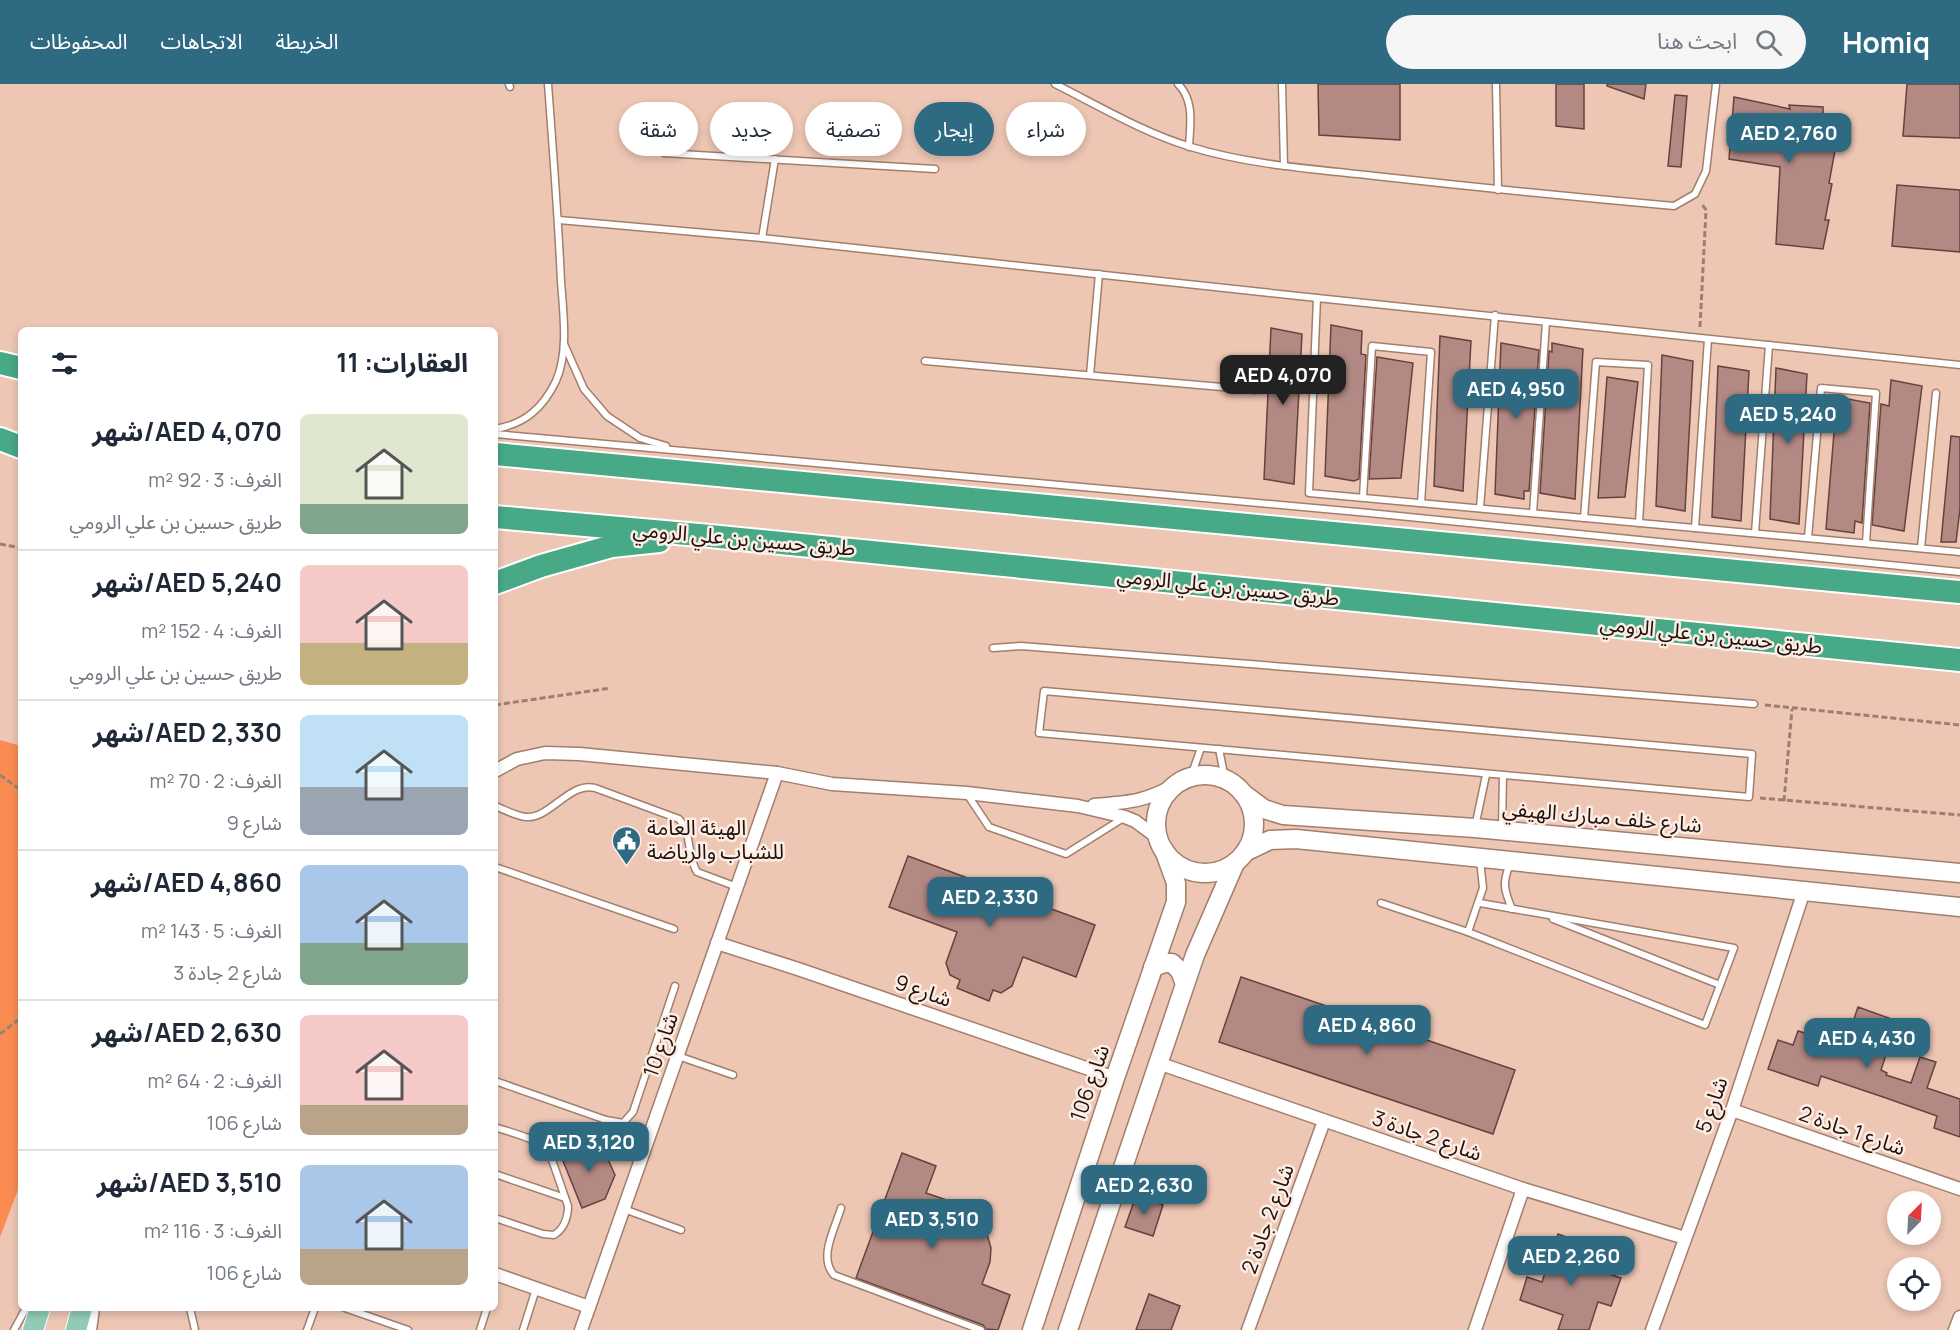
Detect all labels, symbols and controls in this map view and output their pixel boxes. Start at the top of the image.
search box [1386,15,1806,69]
text: Homiq [1842,23,1930,61]
text: ابحث هنا [1657,26,1737,56]
icon: search [1752,26,1785,59]
text: المحفوظات [30,27,127,55]
text: الاتجاهات [160,27,242,55]
text: الخريطة [275,27,338,55]
chip: شقة [619,102,698,156]
chip: جديد [710,102,793,156]
chip: تصفية [805,102,902,156]
chip: إيجار [914,102,994,156]
chip: شراء [1006,102,1086,156]
pin: AED 2,760 [1720,113,1858,164]
text: AED 2,760 [1740,119,1838,146]
text: العقارات: 11 [336,344,468,380]
icon: filters [48,347,81,380]
pin: AED 4,070 [1214,355,1352,406]
text: AED 4,070 [1234,361,1332,388]
pin: AED 4,950 [1447,369,1585,420]
text: AED 4,950 [1467,375,1565,402]
pin: AED 5,240 [1719,394,1857,445]
text: AED 5,240 [1739,400,1837,427]
text: AED 4,070/شهر [92,413,282,449]
icon: home [348,438,420,510]
text: الغرف: 3 · 92 m² [148,466,282,493]
text: طريق حسين بن علي الرومي [69,508,282,535]
street label: طريق حسين بن علي الرومي [631,514,857,565]
street label: طريق حسين بن علي الرومي [1115,560,1341,614]
text: AED 5,240/شهر [92,564,282,600]
icon: home [348,589,420,661]
street label: طريق حسين بن علي الرومي [1598,608,1824,662]
text: الغرف: 4 · 152 m² [141,617,282,644]
text: طريق حسين بن علي الرومي [69,659,282,686]
text: AED 2,330/شهر [93,714,282,750]
icon: home [348,739,420,811]
text: الغرف: 2 · 70 m² [150,767,282,794]
street label: شارع خلف مبارك الهيفي [1501,793,1703,842]
text: شارع 9 [227,809,282,836]
place label: الهيئة العامة للشباب والرياضة [647,813,784,865]
public building icon: الهيئة العامة للشباب والرياضة [610,824,642,866]
text: AED 4,860/شهر [91,864,282,900]
pin: AED 2,330 [921,877,1059,928]
text: AED 2,330 [941,883,1039,910]
icon: home [348,889,420,961]
text: الغرف: 5 · 143 m² [141,917,282,944]
text: شارع 2 جادة 3 [173,959,282,986]
street label: شارع 9 [891,967,955,1015]
pin: AED 4,860 [1298,1005,1436,1056]
street label: شارع 10 [636,1009,686,1081]
text: AED 4,860 [1318,1011,1416,1038]
text: AED 2,630/شهر [92,1014,282,1050]
pin: AED 4,430 [1798,1018,1936,1069]
text: AED 4,430 [1818,1024,1916,1051]
icon: home [348,1039,420,1111]
street label: شارع 106 [1063,1041,1117,1125]
text: الغرف: 2 · 64 m² [148,1067,282,1094]
street label: شارع 5 [1688,1073,1736,1137]
street label: شارع 1 جادة 2 [1795,1099,1909,1163]
street label: شارع 2 جادة 3 [1368,1103,1486,1169]
text: شارع 106 [207,1109,282,1136]
pin: AED 3,120 [520,1122,658,1173]
text: AED 3,120 [543,1128,635,1155]
street label: شارع 2 جادة 2 [1234,1160,1302,1278]
text: AED 3,510/شهر [97,1164,282,1200]
pin: AED 2,630 [1075,1165,1213,1216]
text: AED 2,630 [1095,1171,1193,1198]
icon: home [348,1189,420,1261]
north arrow [1887,1191,1941,1245]
map controls [1887,1191,1941,1311]
pin: AED 3,510 [863,1199,1001,1250]
text: AED 3,510 [885,1205,979,1232]
text: الغرف: 3 · 116 m² [144,1217,282,1244]
pin: AED 2,260 [1502,1236,1640,1287]
text: AED 2,260 [1522,1242,1620,1269]
button: locate [1887,1257,1941,1311]
text: شارع 106 [207,1259,282,1286]

